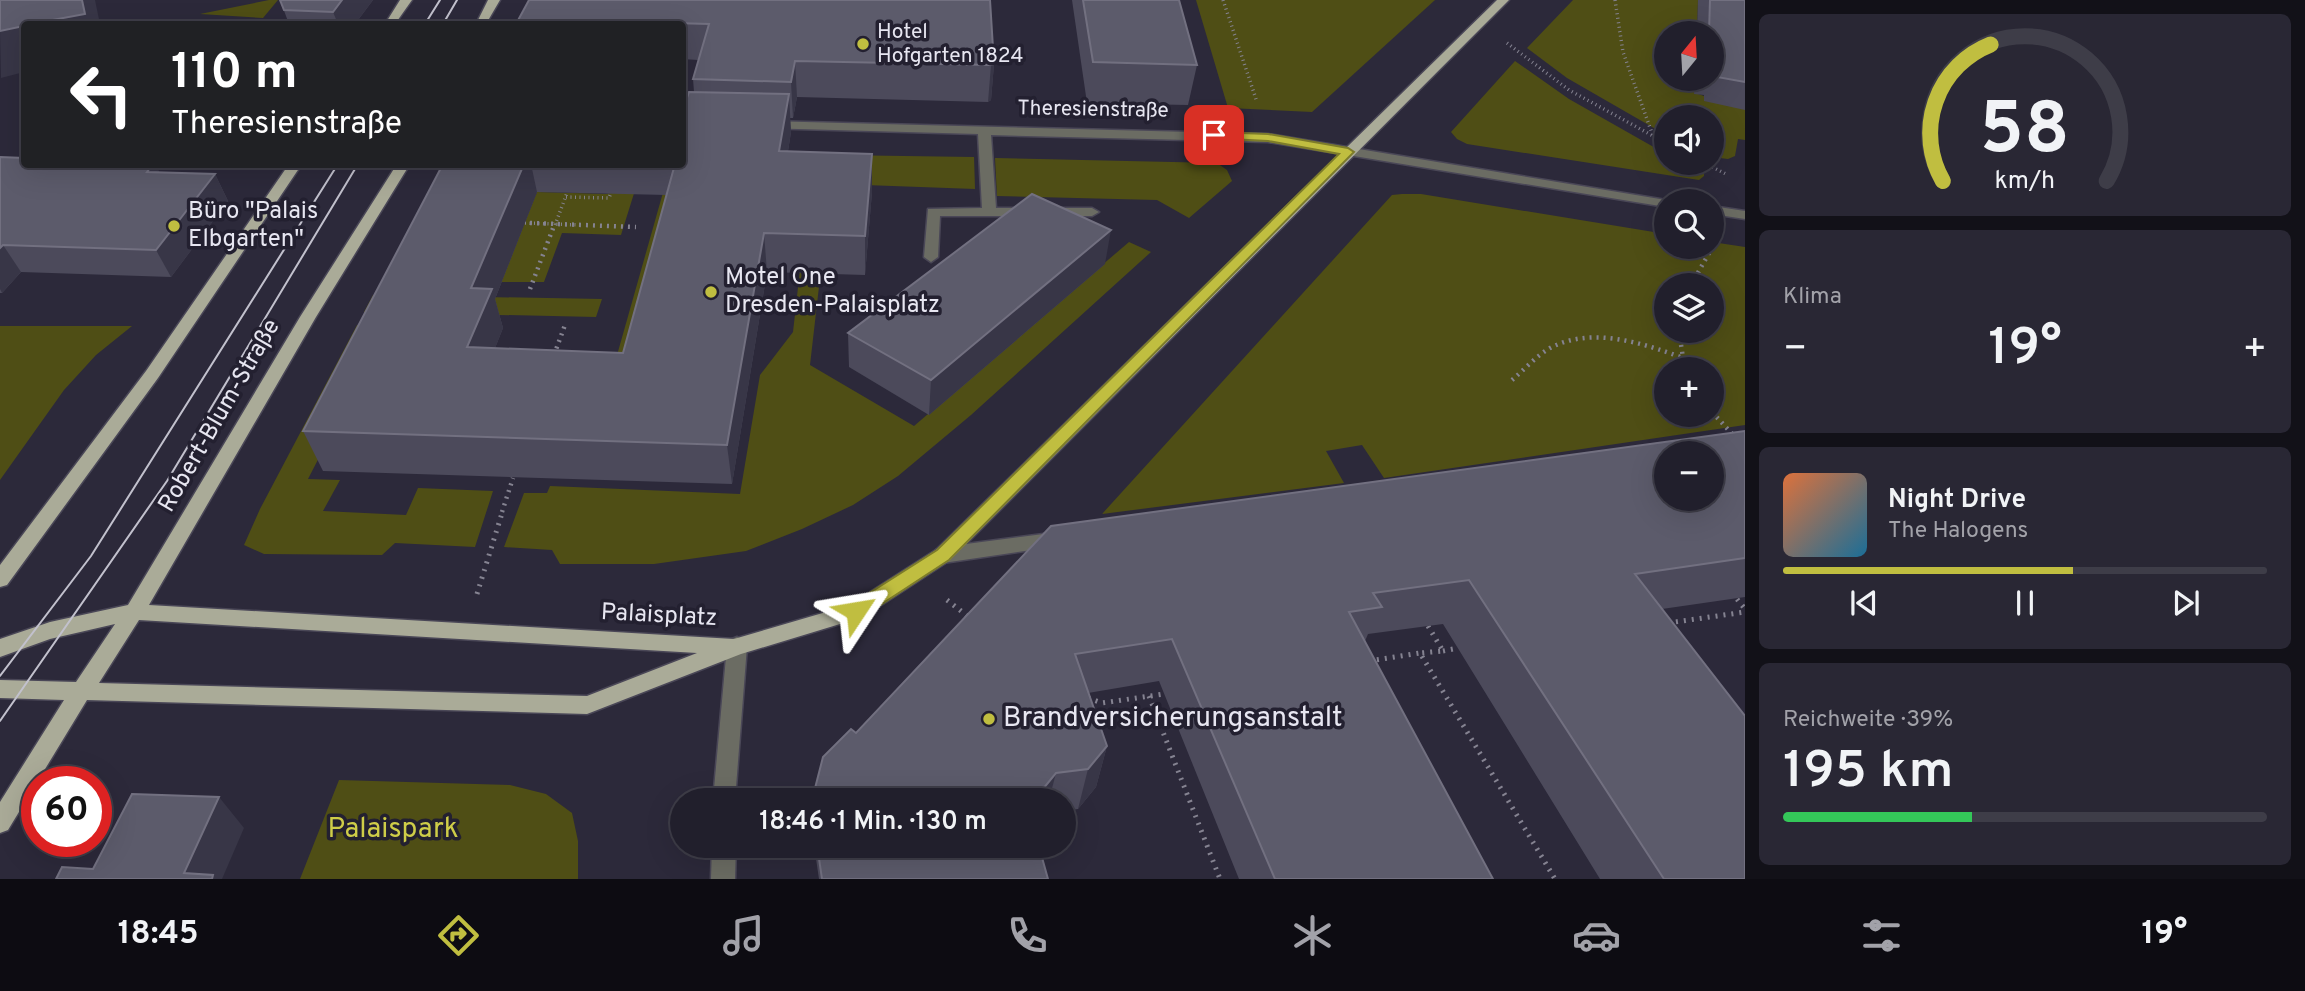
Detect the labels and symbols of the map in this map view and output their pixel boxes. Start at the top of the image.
place label: Hotel Hofgarten 1824 [877,19,1023,70]
north arrow [1654,21,1724,91]
marker: Hotel Hofgarten 1824 [855,36,871,52]
street label: Theresienstraße [1017,95,1169,125]
pin [1184,105,1244,165]
place label: Büro "Palais Elbgarten" [188,197,318,255]
marker: Büro "Palais Elbgarten" [166,218,182,234]
place label: Motel One Dresden-Palaisplatz [725,263,940,321]
marker: Motel One Dresden-Palaisplatz [703,284,719,300]
street label: Robert-Blum-Straße [153,314,287,518]
position arrow [819,574,893,648]
street label: Palaisplatz [600,598,718,634]
place label: Brandversicherungsanstalt [1003,701,1343,737]
marker: Brandversicherungsanstalt [981,711,997,727]
speed limit sign: 60 [21,766,112,857]
park label: Palaispark [327,812,459,848]

